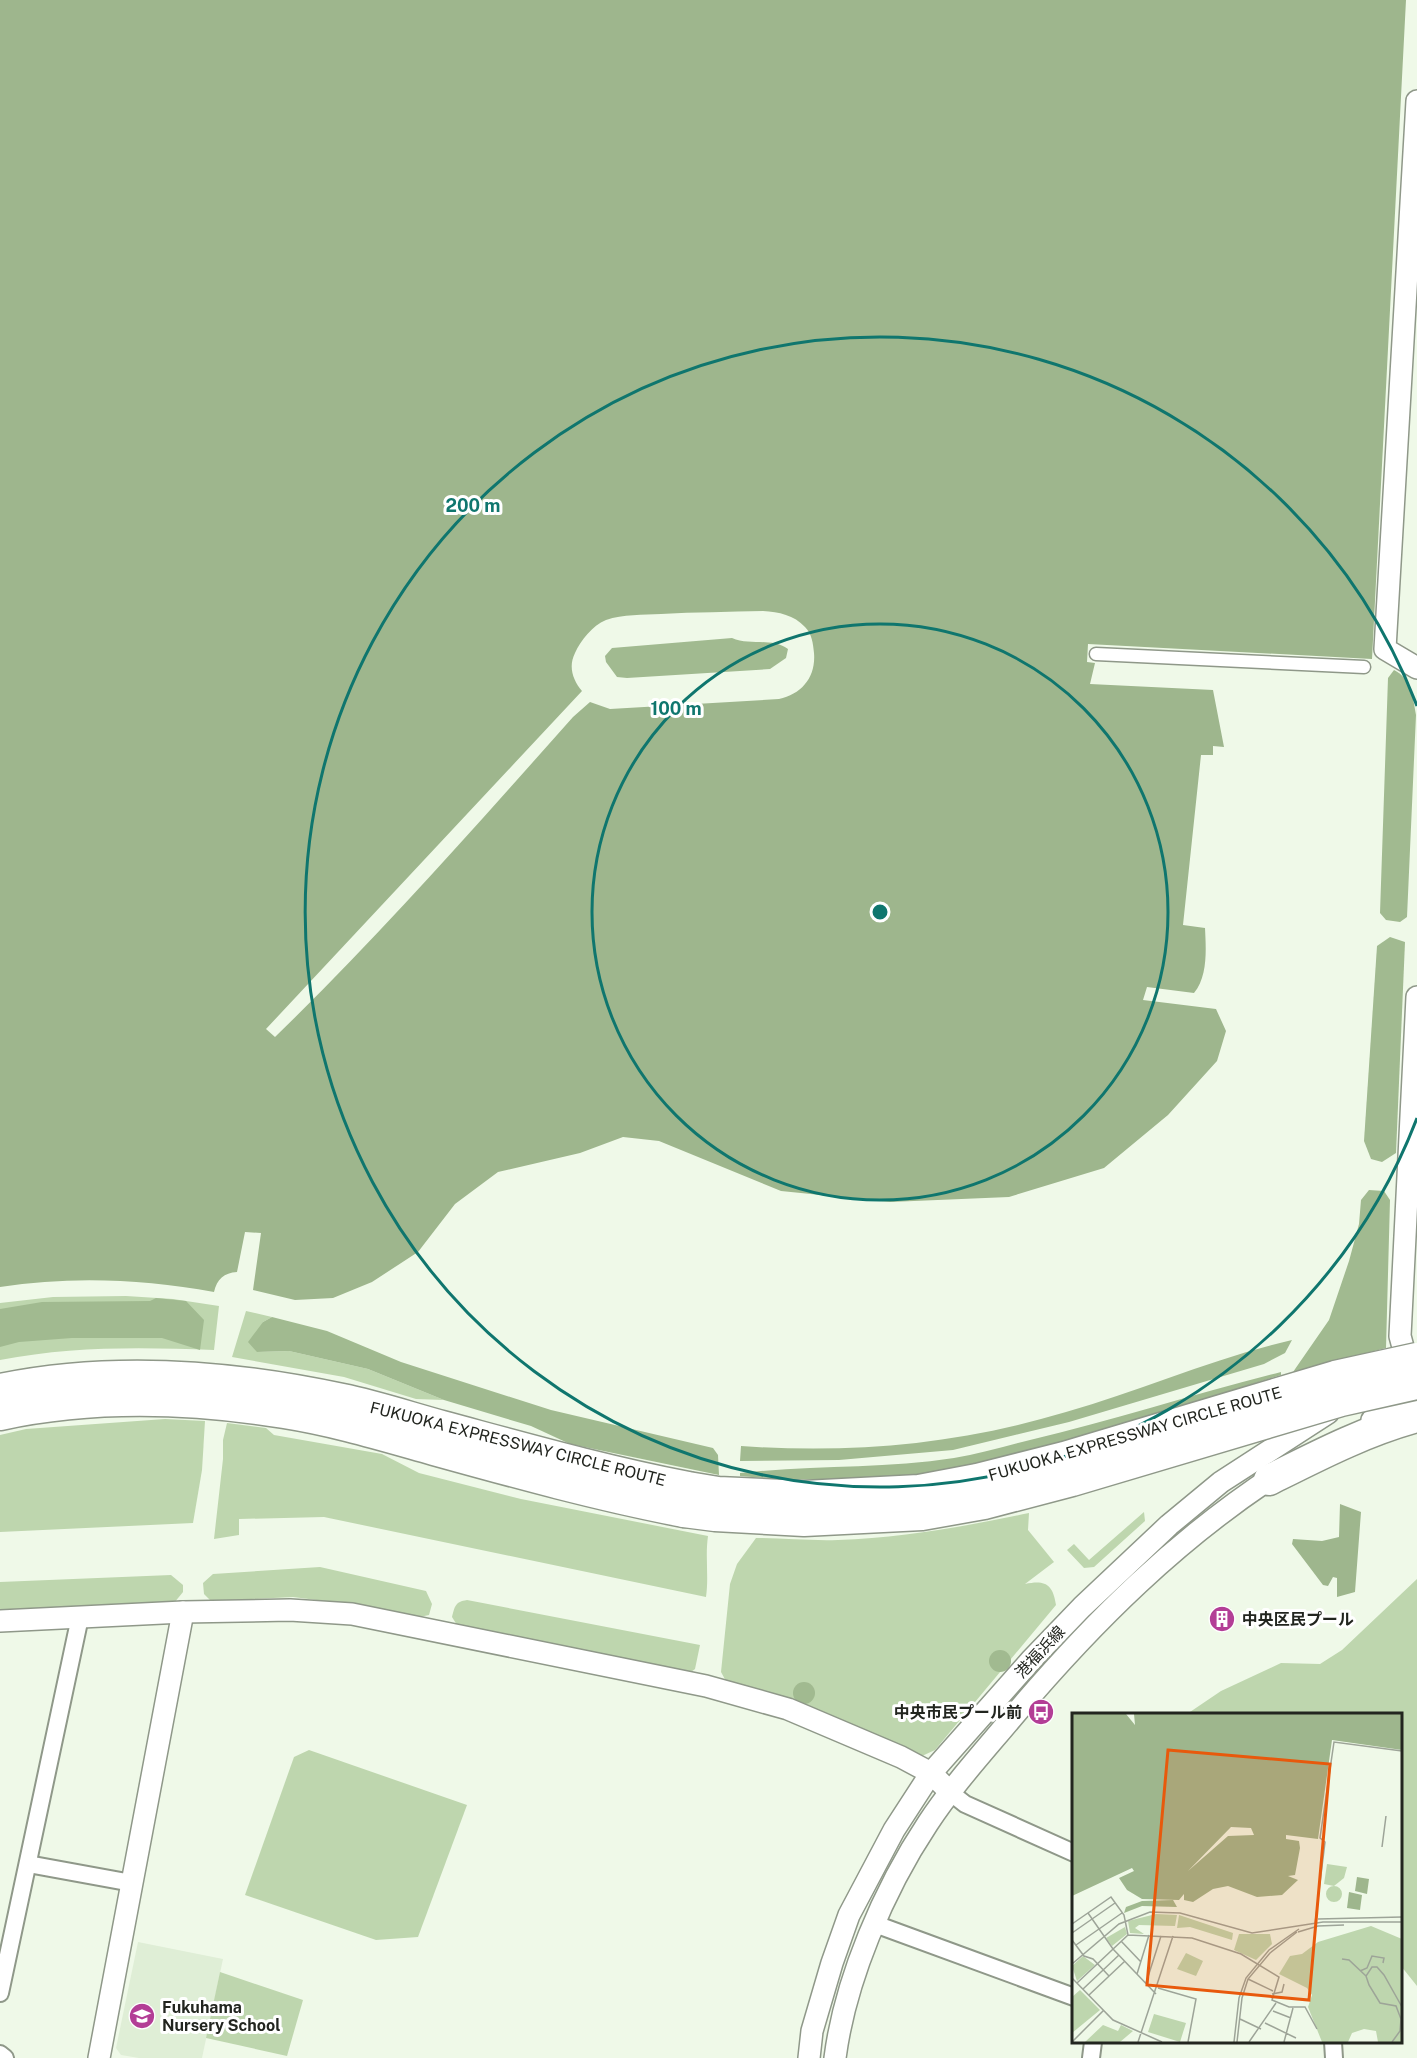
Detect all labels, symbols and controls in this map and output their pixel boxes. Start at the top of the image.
text: 200 m [446,495,500,516]
text: 100 m [650,698,702,719]
centre of rings [870,902,890,922]
street label: FUKUOKA EXPRESSWAY CIRCLE ROUTE [986,1383,1284,1485]
street label: FUKUOKA EXPRESSWAY CIRCLE ROUTE [368,1398,668,1490]
building icon: 中央区民プール [1207,1604,1237,1634]
place label: 中央区民プール [1242,1610,1354,1629]
street label: 港福浜線 [1011,1622,1069,1682]
bus stop icon: 中央市民プール前 [1026,1697,1056,1727]
place label: 中央市民プール前 [894,1703,1022,1722]
inset map [1072,1713,1402,2043]
place label: Fukuhama Nursery School [162,1998,280,2035]
school or university icon: Fukuhama Nursery School [127,2001,157,2031]

